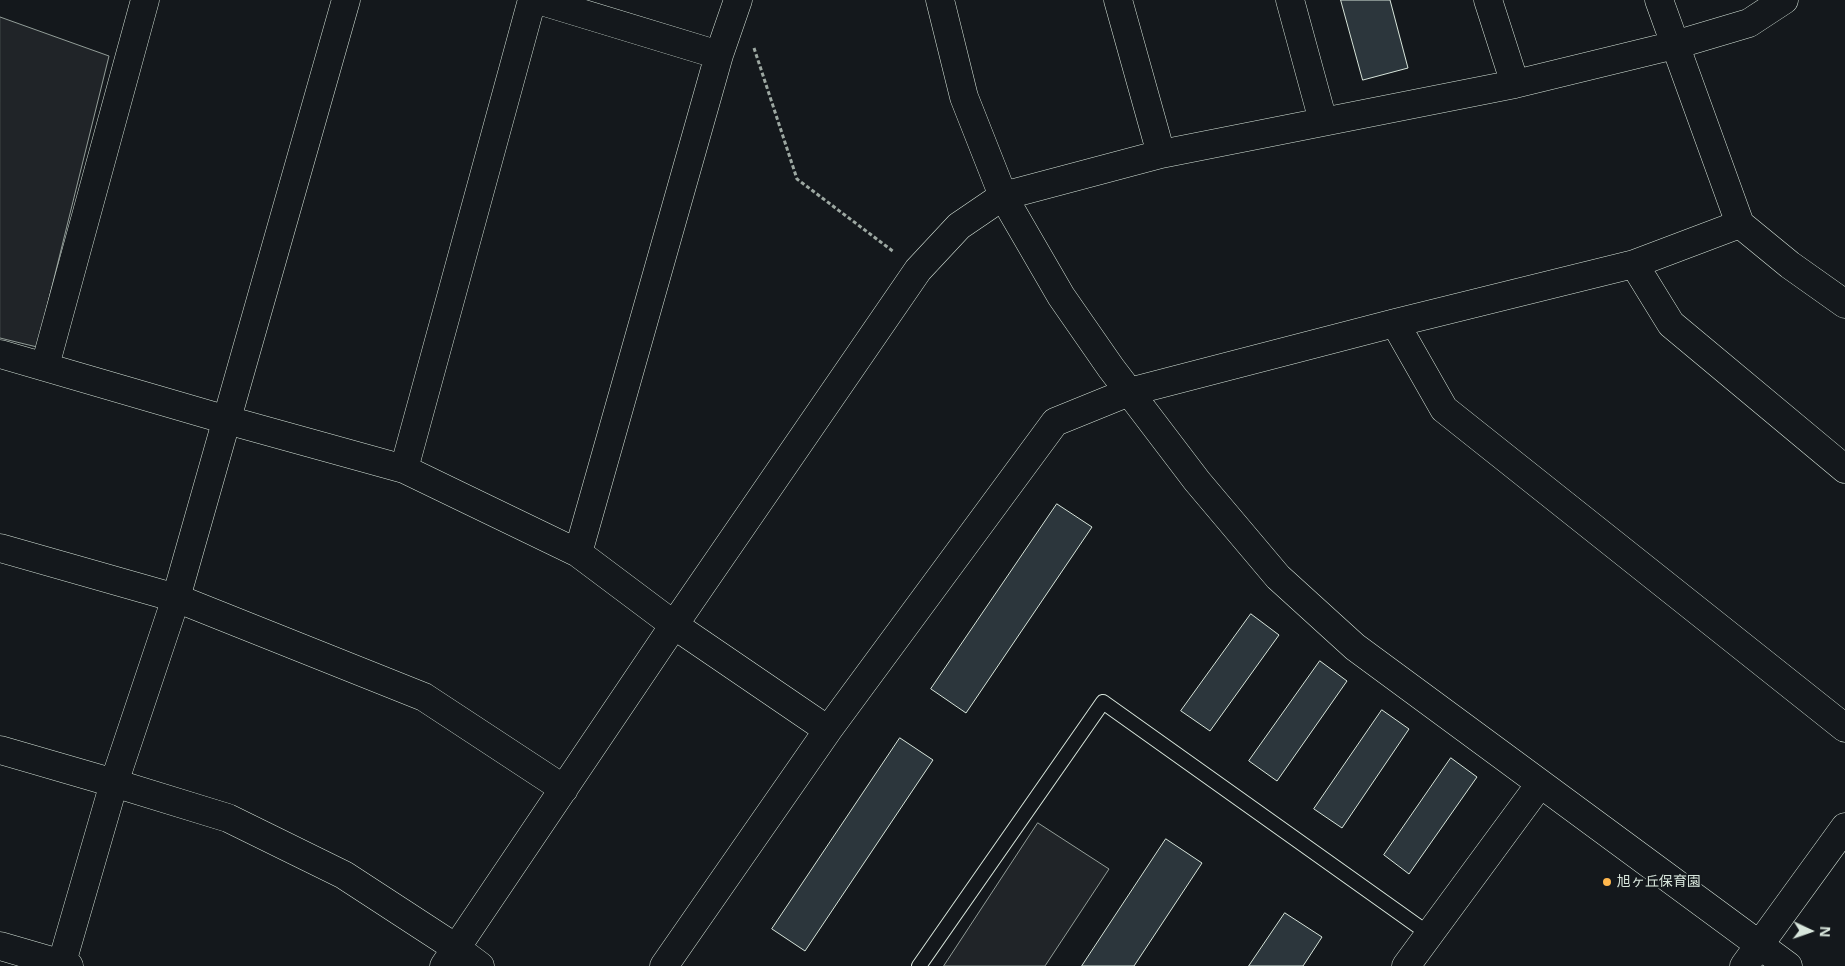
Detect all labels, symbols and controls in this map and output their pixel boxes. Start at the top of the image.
place label: 旭ヶ丘保育園 [1617,874,1701,890]
marker: 旭ヶ丘保育園 [1601,876,1613,888]
north arrow [1785,906,1835,956]
text: N [1816,926,1835,938]

